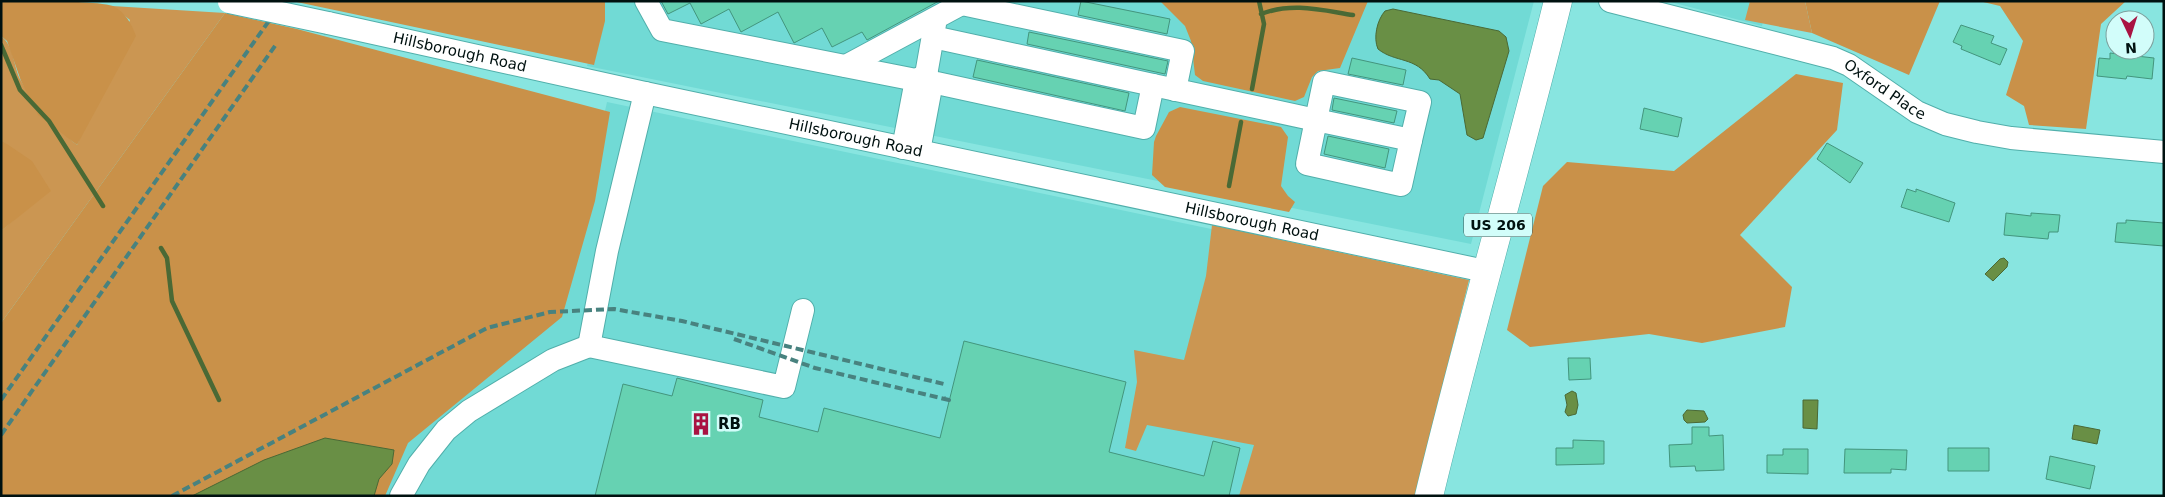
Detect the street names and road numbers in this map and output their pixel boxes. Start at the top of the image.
street label: Hillsborough Road [391,29,528,76]
street label: Oxford Place [1840,55,1928,124]
street label: Hillsborough Road [787,115,924,161]
street label: Hillsborough Road [1183,199,1320,245]
road number: US 206 [1464,214,1532,236]

